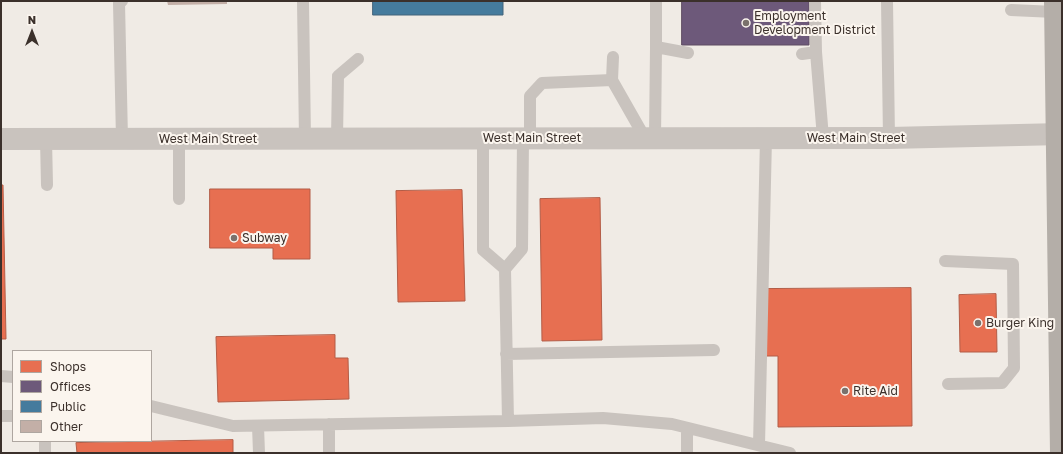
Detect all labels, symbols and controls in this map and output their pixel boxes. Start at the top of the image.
place label: Employment Development District [754,9,876,37]
north arrow [12,12,52,52]
text: N [28,13,36,26]
marker: Employment Development District [741,18,751,28]
street label: West Main Street [483,131,581,145]
street label: West Main Street [807,131,905,145]
street label: West Main Street [159,132,257,146]
place label: Subway [242,231,287,245]
marker: Subway [229,233,239,243]
place label: Burger King [986,316,1054,330]
marker: Burger King [973,318,983,328]
legend [12,350,152,442]
text: Shops [50,359,86,374]
text: Offices [50,379,91,394]
place label: Rite Aid [853,384,898,398]
marker: Rite Aid [840,386,850,396]
text: Public [50,399,86,414]
text: Other [50,419,83,434]

